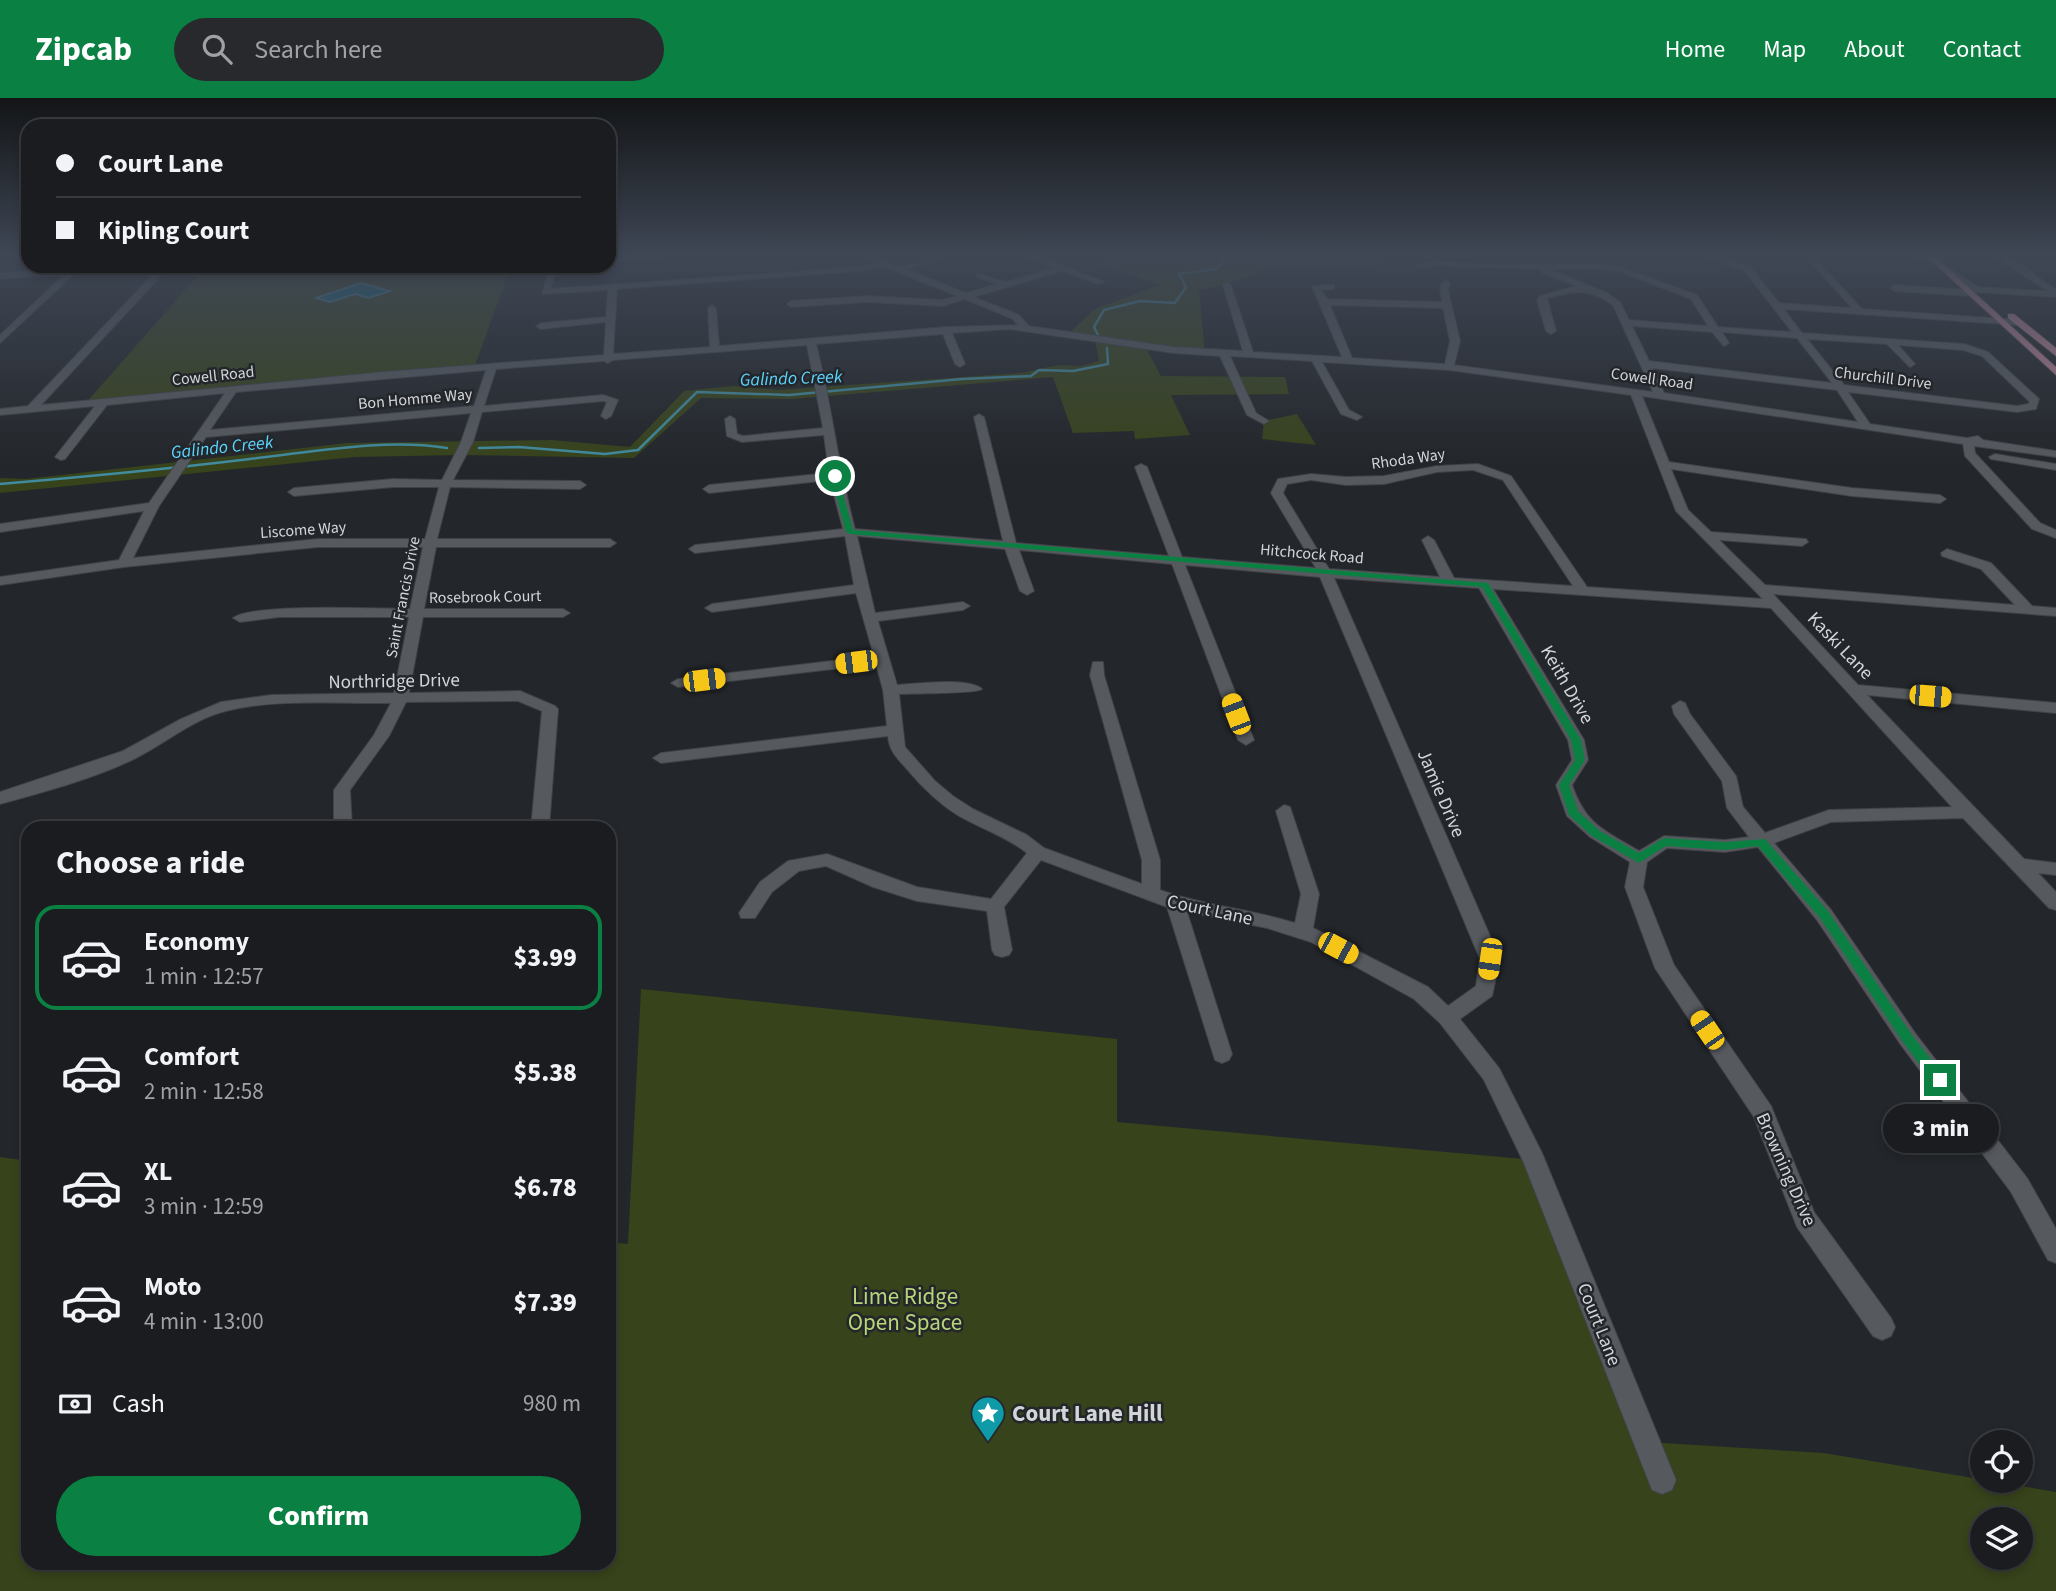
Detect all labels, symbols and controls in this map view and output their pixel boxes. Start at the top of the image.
search box [174,18,664,81]
text: Zipcab [35,26,132,73]
icon: search [198,30,236,68]
text: Search here [254,31,382,68]
text: Home [1665,32,1725,67]
text: Map [1763,32,1806,67]
text: About [1844,32,1905,67]
text: Contact [1943,32,2021,67]
text: Court Lane [98,145,223,182]
text: Kipling Court [98,212,249,249]
street label: Cowell Road [171,361,255,391]
street label: Churchill Drive [1833,361,1933,395]
street label: Cowell Road [1609,362,1694,396]
water label: Galindo Creek [739,364,843,393]
street label: Bon Homme Way [357,383,474,415]
water label: Galindo Creek [170,430,275,465]
street label: Rhoda Way [1370,443,1447,475]
route start [819,460,851,492]
street label: Liscome Way [259,516,347,544]
street label: Saint Francis Drive [380,535,426,660]
street label: Hitchcock Road [1259,539,1365,569]
street label: Rosebrook Court [429,585,542,609]
street label: Kaski Lane [1801,606,1879,686]
street label: Keith Drive [1533,640,1600,729]
car [834,649,879,675]
street label: Northridge Drive [328,667,460,696]
car [682,667,727,693]
car [1909,684,1952,708]
car [1219,691,1254,737]
street label: Jamie Drive [1410,745,1471,842]
text: Choose a ride [56,840,245,886]
street label: Court Lane [1164,888,1255,933]
text: Economy [144,923,249,960]
icon: car [60,926,123,989]
car [1315,929,1362,967]
car [1477,937,1504,981]
text: $3.99 [513,939,577,976]
text: 1 min · 12:57 [144,960,264,993]
car [1687,1007,1728,1053]
text: Comfort [144,1038,239,1075]
icon: car [60,1041,123,1104]
text: $5.38 [513,1054,577,1091]
route end [1924,1064,1956,1096]
text: 2 min · 12:58 [144,1075,264,1108]
callout: 3 min [1882,1104,1998,1154]
street label: Browning Drive [1749,1109,1823,1231]
text: 3 min [1913,1112,1969,1145]
text: XL [144,1153,172,1190]
icon: car [60,1156,123,1219]
text: $6.78 [513,1169,577,1206]
text: 3 min · 12:59 [144,1190,264,1223]
text: Moto [144,1268,201,1305]
icon: car [60,1271,123,1334]
street label: Court Lane [1570,1279,1627,1370]
park label: Lime Ridge Open Space [848,1280,962,1339]
text: $7.39 [513,1284,577,1321]
text: 4 min · 13:00 [144,1305,264,1338]
icon: cash [56,1385,94,1423]
text: Cash [112,1385,165,1422]
text: 980 m [523,1387,581,1420]
place icon: Court Lane Hill [969,1394,1007,1443]
place label: Court Lane Hill [1012,1397,1163,1430]
map controls [1970,1430,2033,1570]
button: locate [1970,1430,2033,1493]
button: Confirm [56,1476,581,1556]
button: layers [1970,1507,2033,1570]

